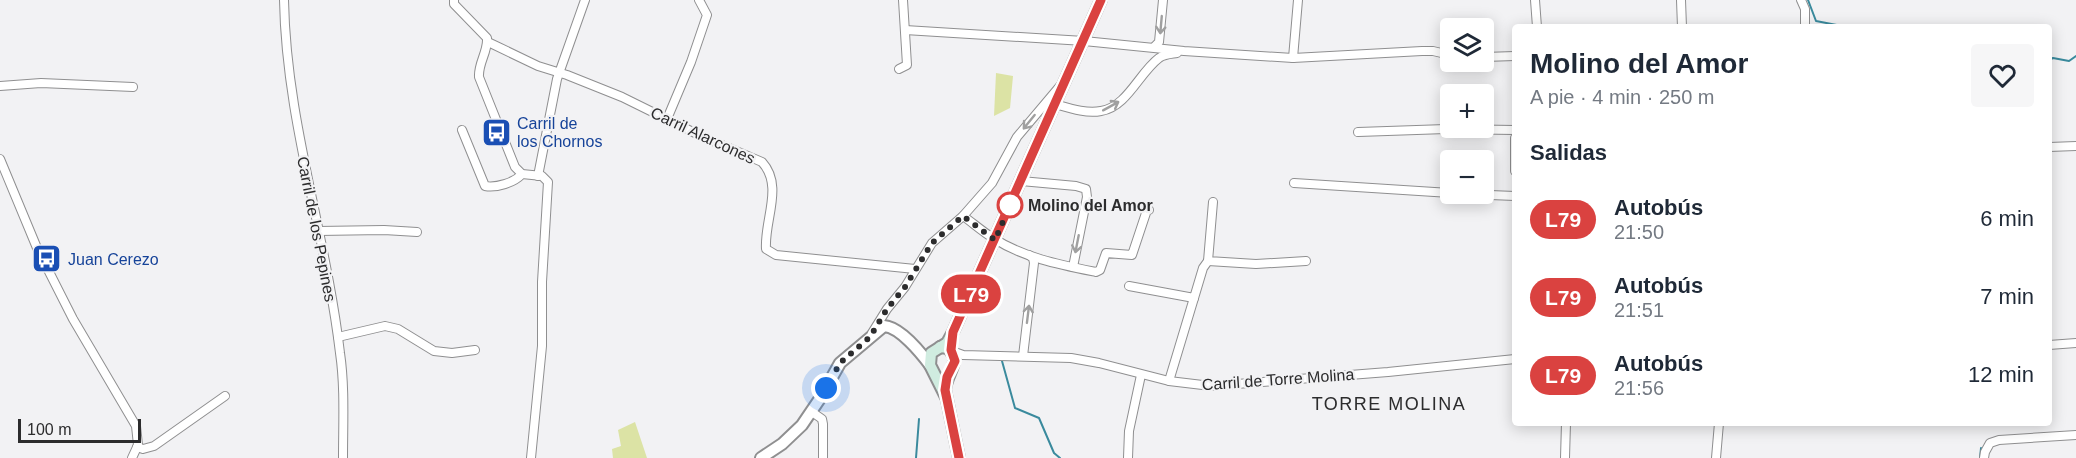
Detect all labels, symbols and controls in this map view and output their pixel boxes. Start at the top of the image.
one-way arrow [1155,15,1166,35]
map controls [1440,18,1494,204]
button: layers [1440,18,1494,72]
button: heart [1971,44,2034,107]
text: Molino del Amor [1530,48,1748,79]
button: + [1440,84,1494,138]
text: A pie · 4 min · 250 m [1530,86,1715,108]
one-way arrow [1102,100,1119,112]
street label: Carril Alarcones [648,104,758,167]
one-way arrow [1022,114,1035,130]
place label: Carril de los Chornos [517,115,602,150]
bus stop icon: Carril de los Chornos [480,116,512,148]
text: Salidas [1530,140,1607,165]
button: − [1440,150,1494,204]
street label: Carril de los Pepines [294,155,339,303]
marker: Molino del Amor [997,192,1023,218]
text: Autobús [1614,195,1703,220]
place label: Molino del Amor [1028,197,1153,214]
text: 6 min [1980,206,2034,231]
text: L79 [1545,208,1581,231]
text: 21:50 [1614,221,1664,243]
one-way arrow [1071,233,1082,253]
bus stop icon: Juan Cerezo [31,243,63,275]
place label: Juan Cerezo [68,251,159,268]
text: Autobús [1614,273,1703,298]
line badge: L79 [936,274,1006,314]
text: L79 [953,283,989,306]
text: 7 min [1980,284,2034,309]
text: L79 [1545,286,1581,309]
text: 21:51 [1614,299,1664,321]
one-way arrow [1023,305,1034,325]
text: Autobús [1614,351,1703,376]
text: 12 min [1968,362,2034,387]
text: L79 [1545,364,1581,387]
street label: Carril de Torre Molina [1201,366,1355,393]
your location [811,373,841,403]
text: 21:56 [1614,377,1664,399]
district label: TORRE MOLINA [1312,394,1466,414]
scale bar [18,416,141,444]
text: 100 m [27,421,71,438]

